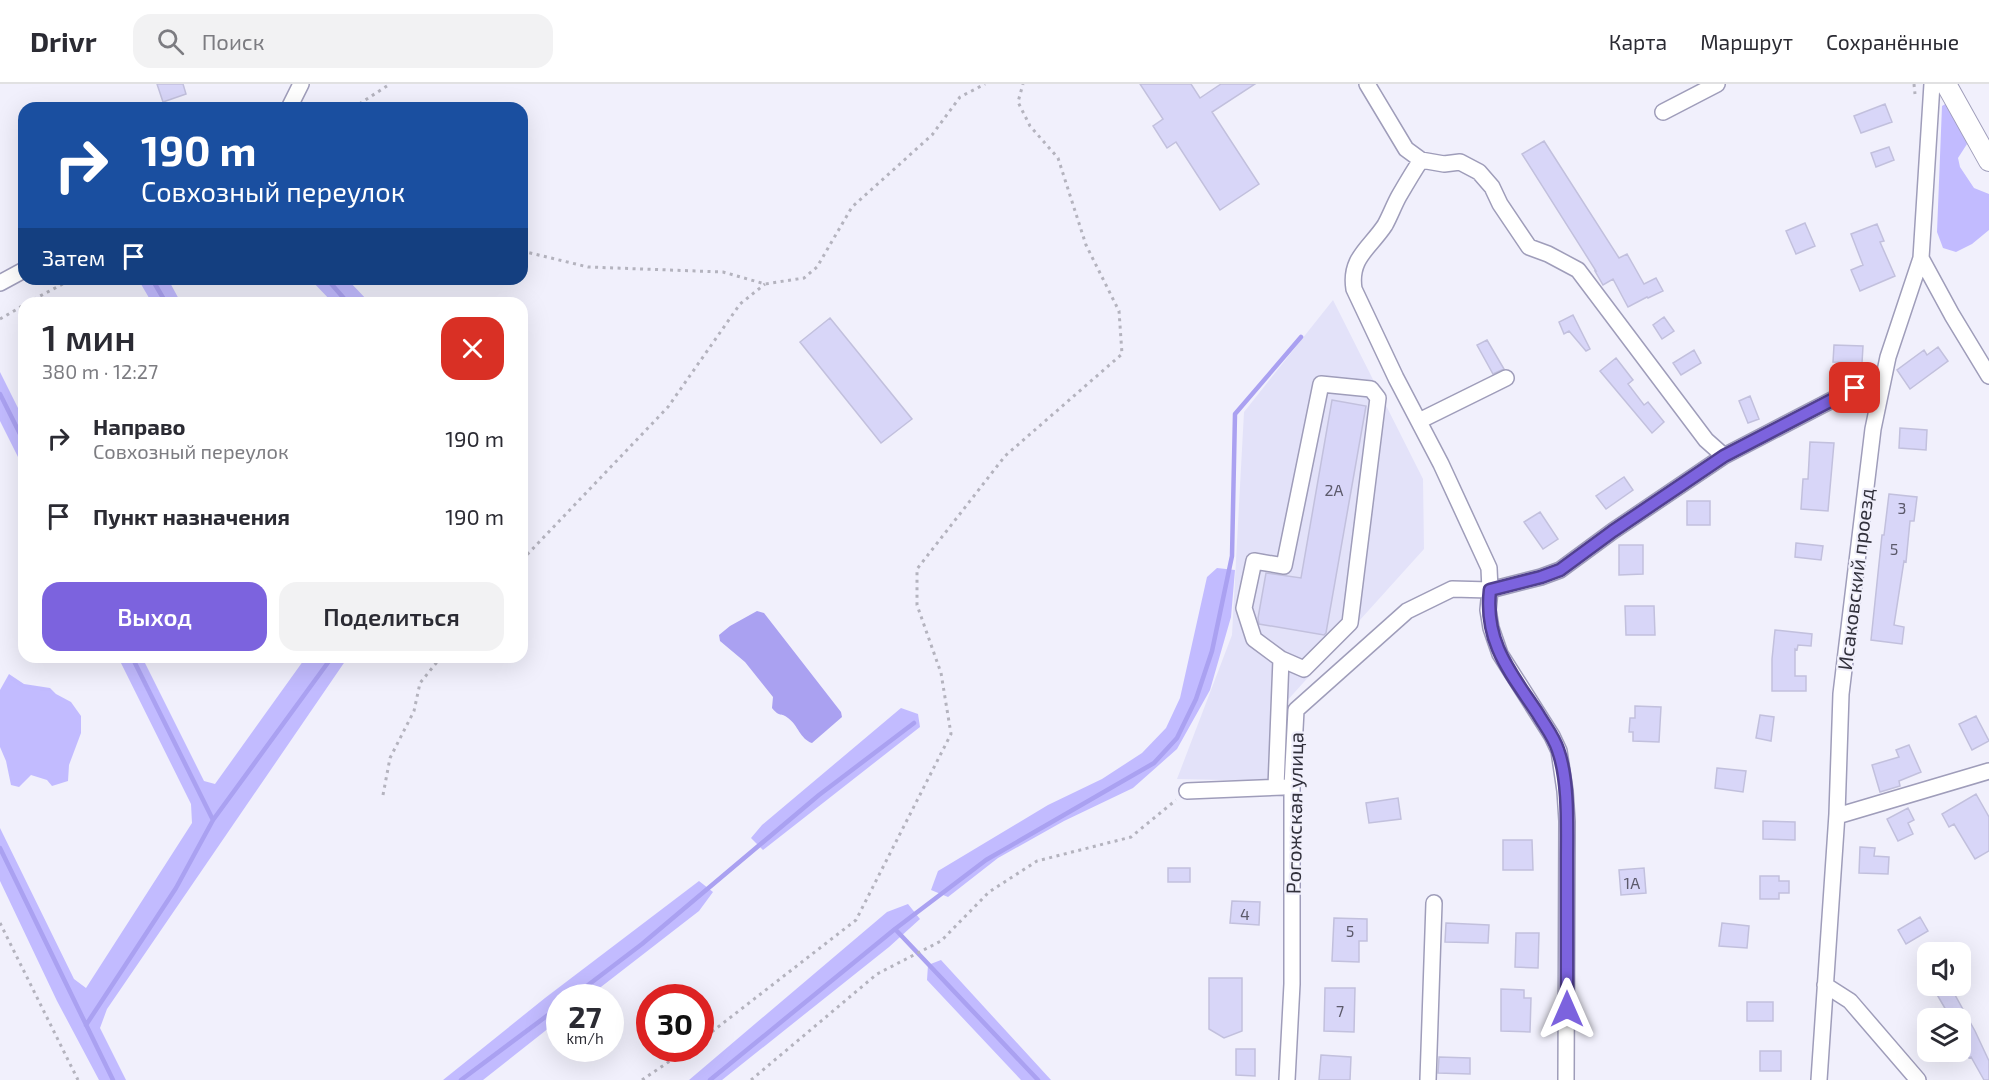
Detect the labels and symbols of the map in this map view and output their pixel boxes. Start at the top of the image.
pin [1829,362,1880,413]
house number: 2А [1325,480,1344,499]
street label: Исаковский проезд [1832,487,1878,671]
house number: 3 [1898,498,1906,517]
house number: 5 [1890,539,1898,558]
street label: Рогожская улица [1281,732,1308,894]
house number: 1А [1624,873,1640,892]
house number: 4 [1240,904,1250,923]
house number: 5 [1346,921,1354,940]
position arrow [1535,977,1599,1041]
speed limit sign: 30 [636,984,714,1062]
house number: 7 [1336,1001,1344,1020]

